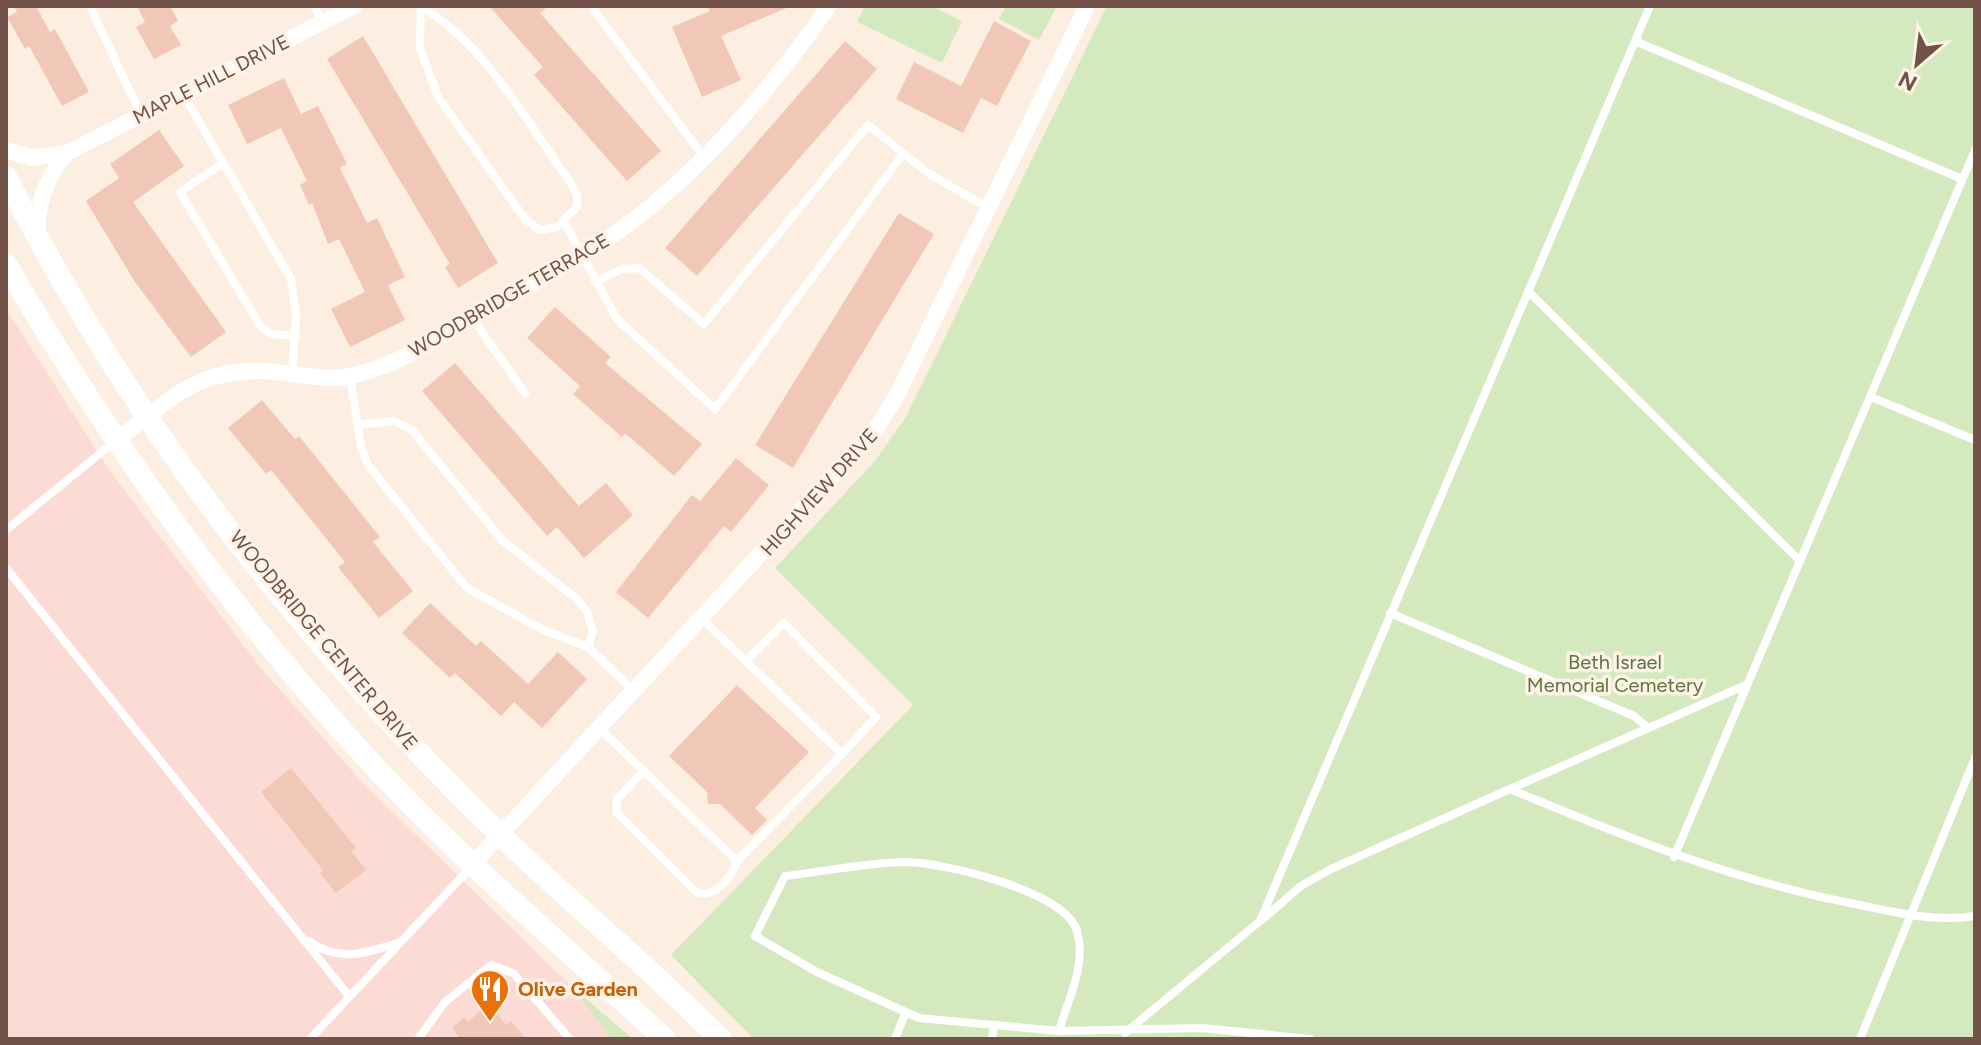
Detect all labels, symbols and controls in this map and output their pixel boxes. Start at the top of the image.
north arrow [1877,24,1957,104]
street label: MAPLE HILL DRIVE [129,29,293,129]
text: N [1894,65,1922,97]
street label: WOODBRIDGE TERRACE [405,228,613,362]
street label: HIGHVIEW DRIVE [755,423,883,561]
street label: WOODBRIDGE CENTER DRIVE [225,525,423,755]
park label: Beth Israel Memorial Cemetery [1527,650,1704,697]
restaurant icon: Olive Garden [469,968,511,1023]
place label: Olive Garden [518,977,638,1001]

